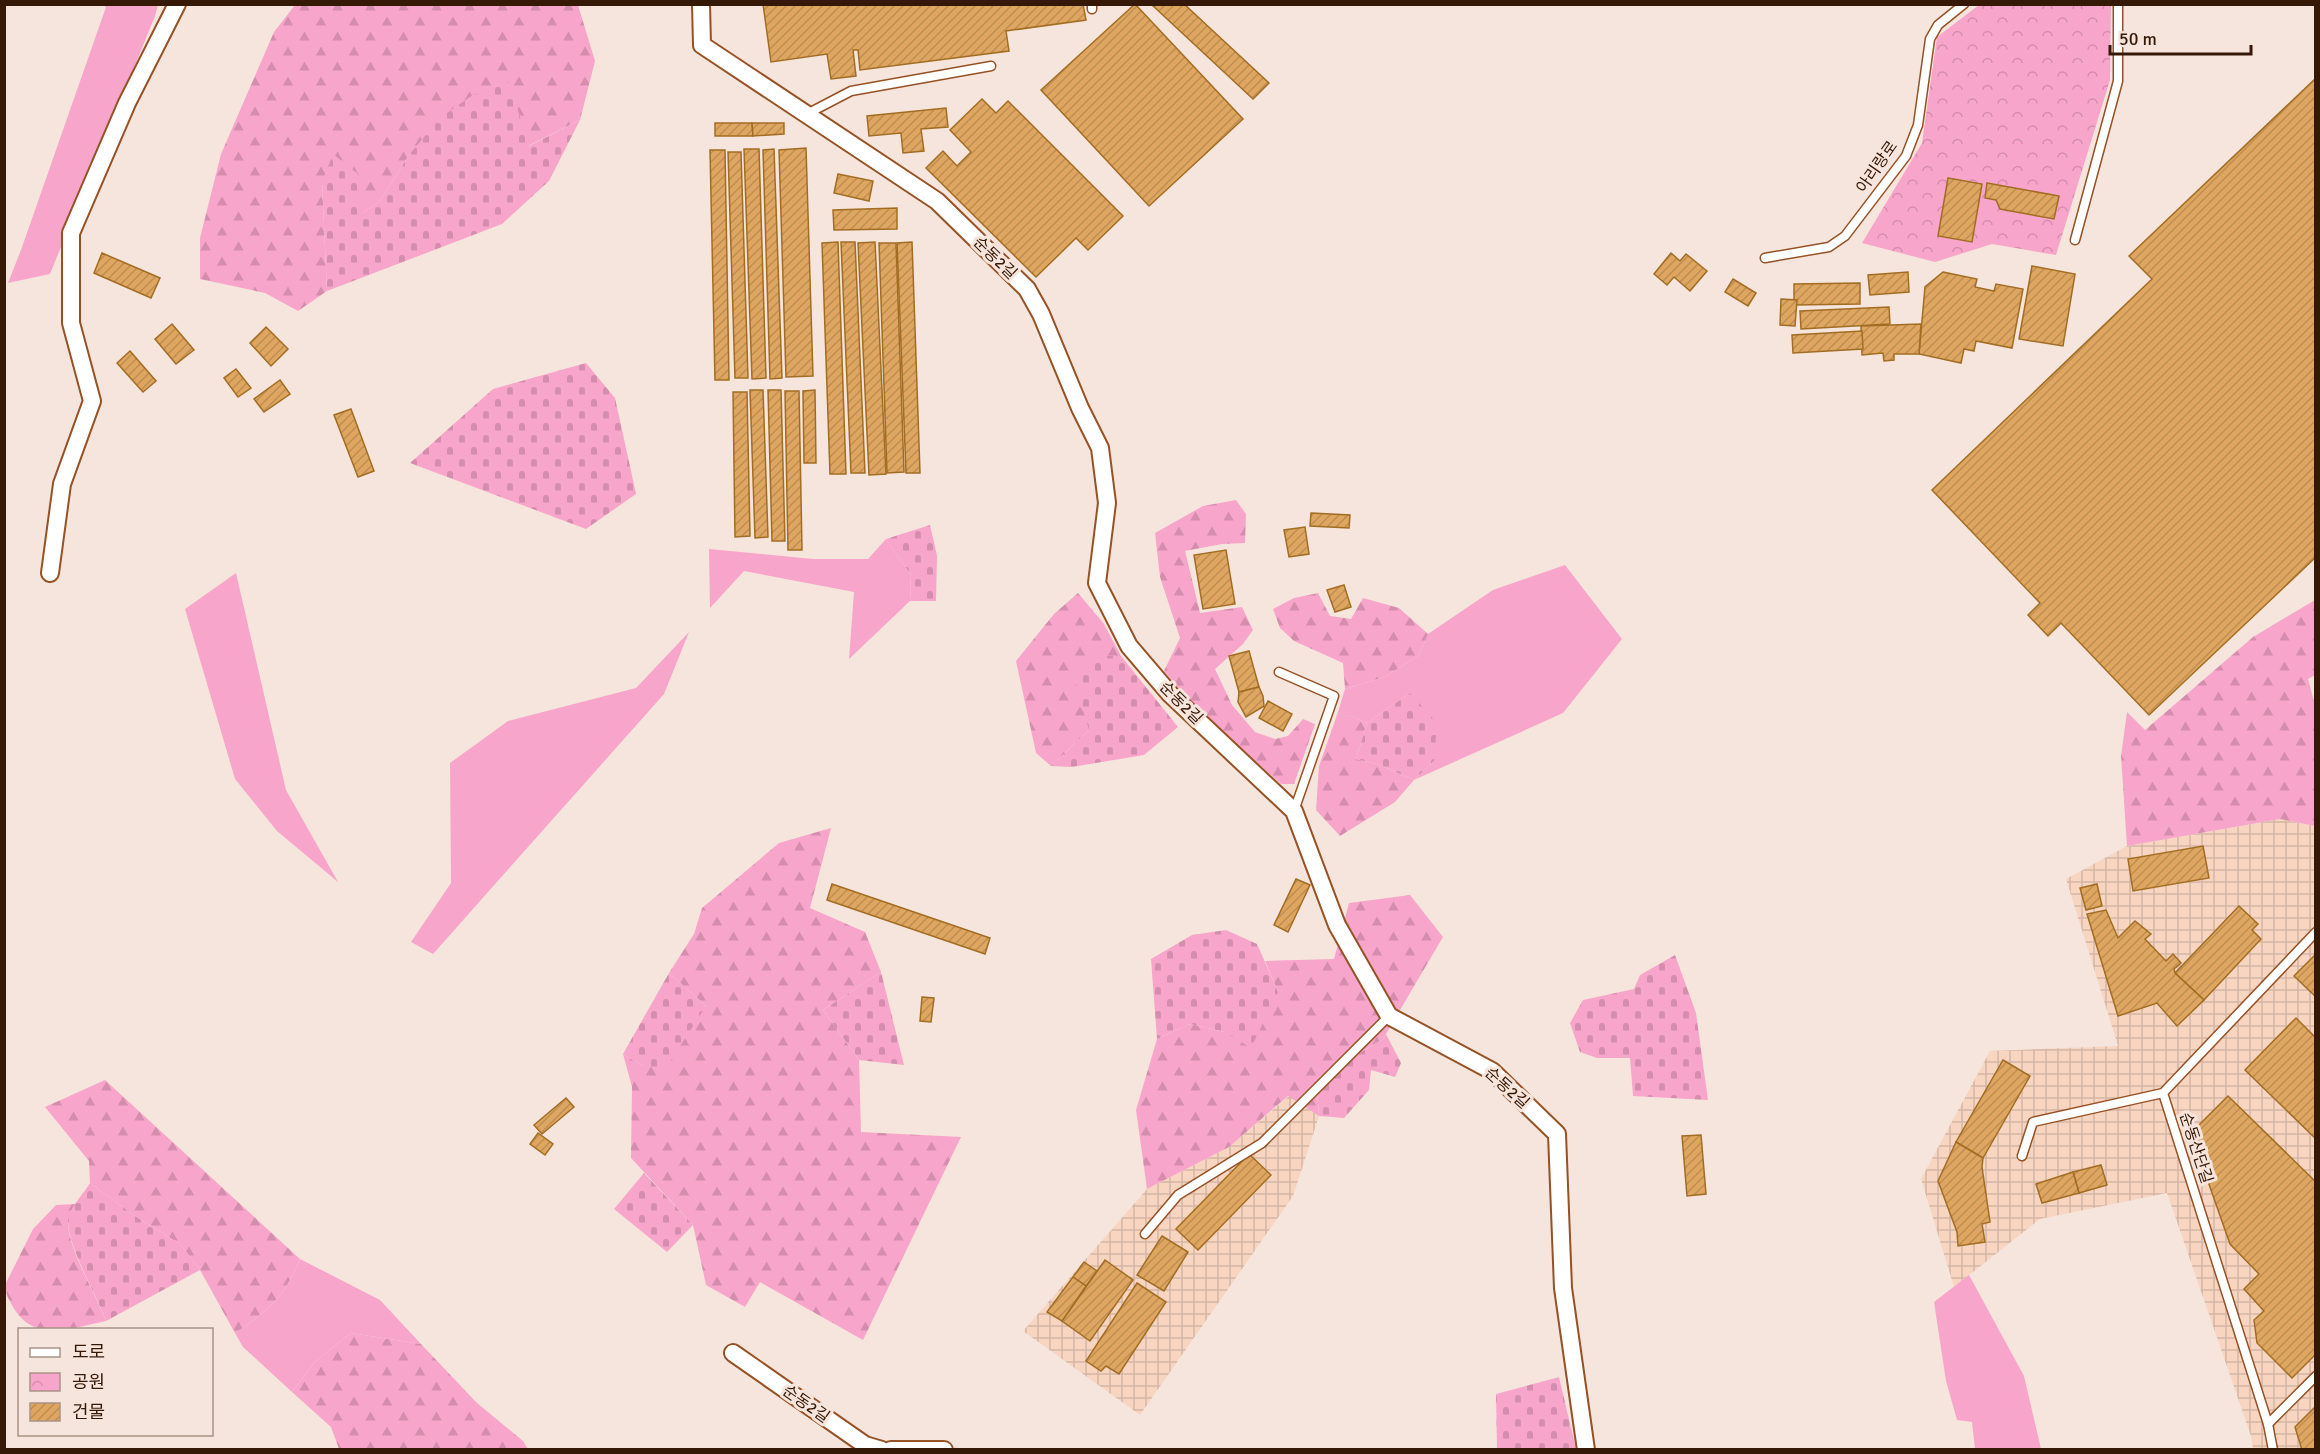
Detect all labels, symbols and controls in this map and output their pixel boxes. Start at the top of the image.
scale bar [2110,18,2251,56]
text: 50 m [2119,28,2157,50]
street label: 아리랑로 [1852,137,1902,197]
street label: 순동2길 [969,232,1021,284]
street label: 순동2길 [1155,677,1207,729]
street label: 순동2길 [1481,1063,1533,1113]
street label: 순동산단길 [2175,1110,2217,1186]
legend [18,1328,213,1436]
text: 도로 [72,1341,105,1363]
text: 공원 [72,1371,105,1393]
street label: 순동2길 [779,1381,833,1427]
text: 건물 [72,1401,105,1423]

